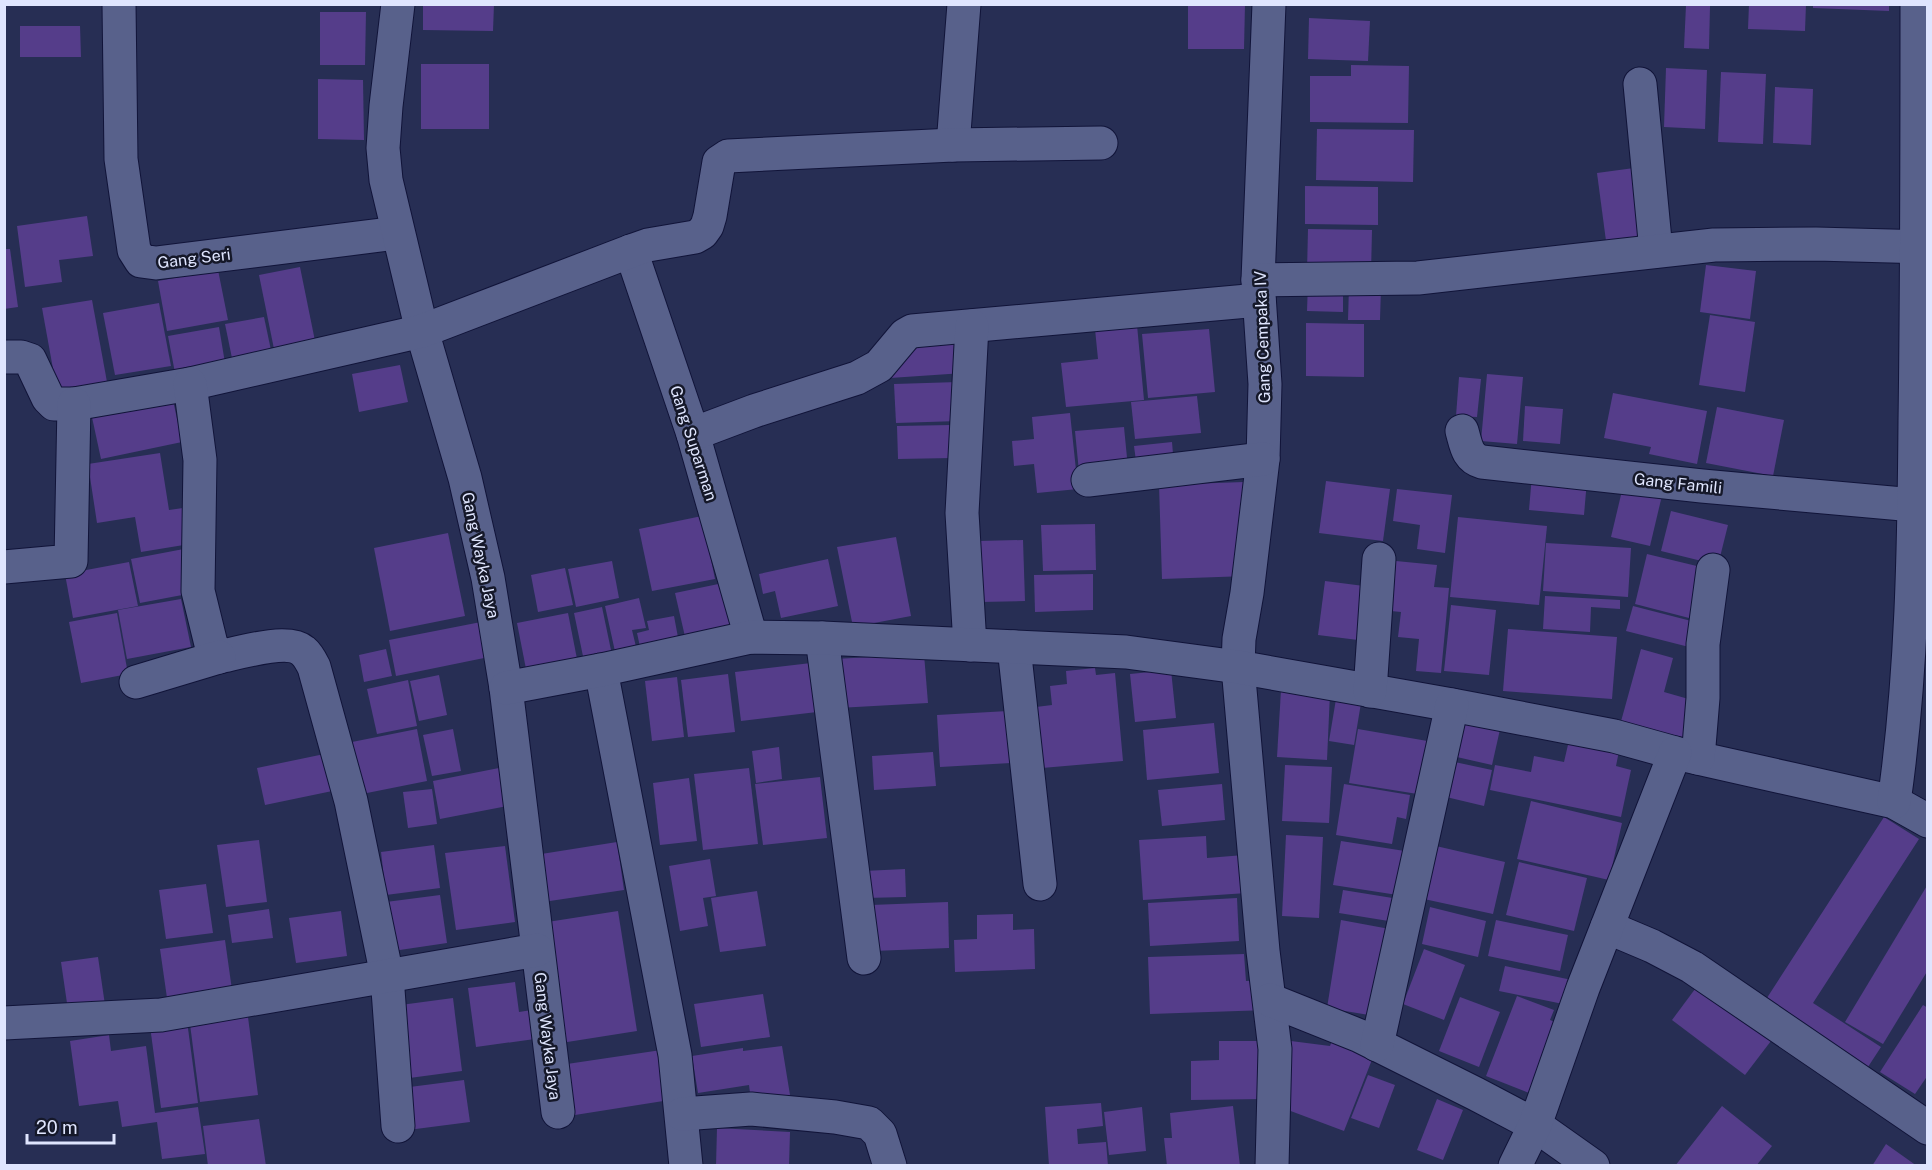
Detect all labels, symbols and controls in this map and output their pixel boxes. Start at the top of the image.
street label: Gang Seri [156,245,232,272]
street label: Gang Cempaka IV [1251,270,1274,404]
street label: Gang Suparman [666,383,721,503]
street label: Gang Famili [1633,469,1723,498]
street label: Gang Wayka Jaya [458,490,503,620]
street label: Gang Wayka Jaya [530,971,565,1101]
scale bar [27,1107,114,1145]
text: 20 m [36,1117,78,1138]

